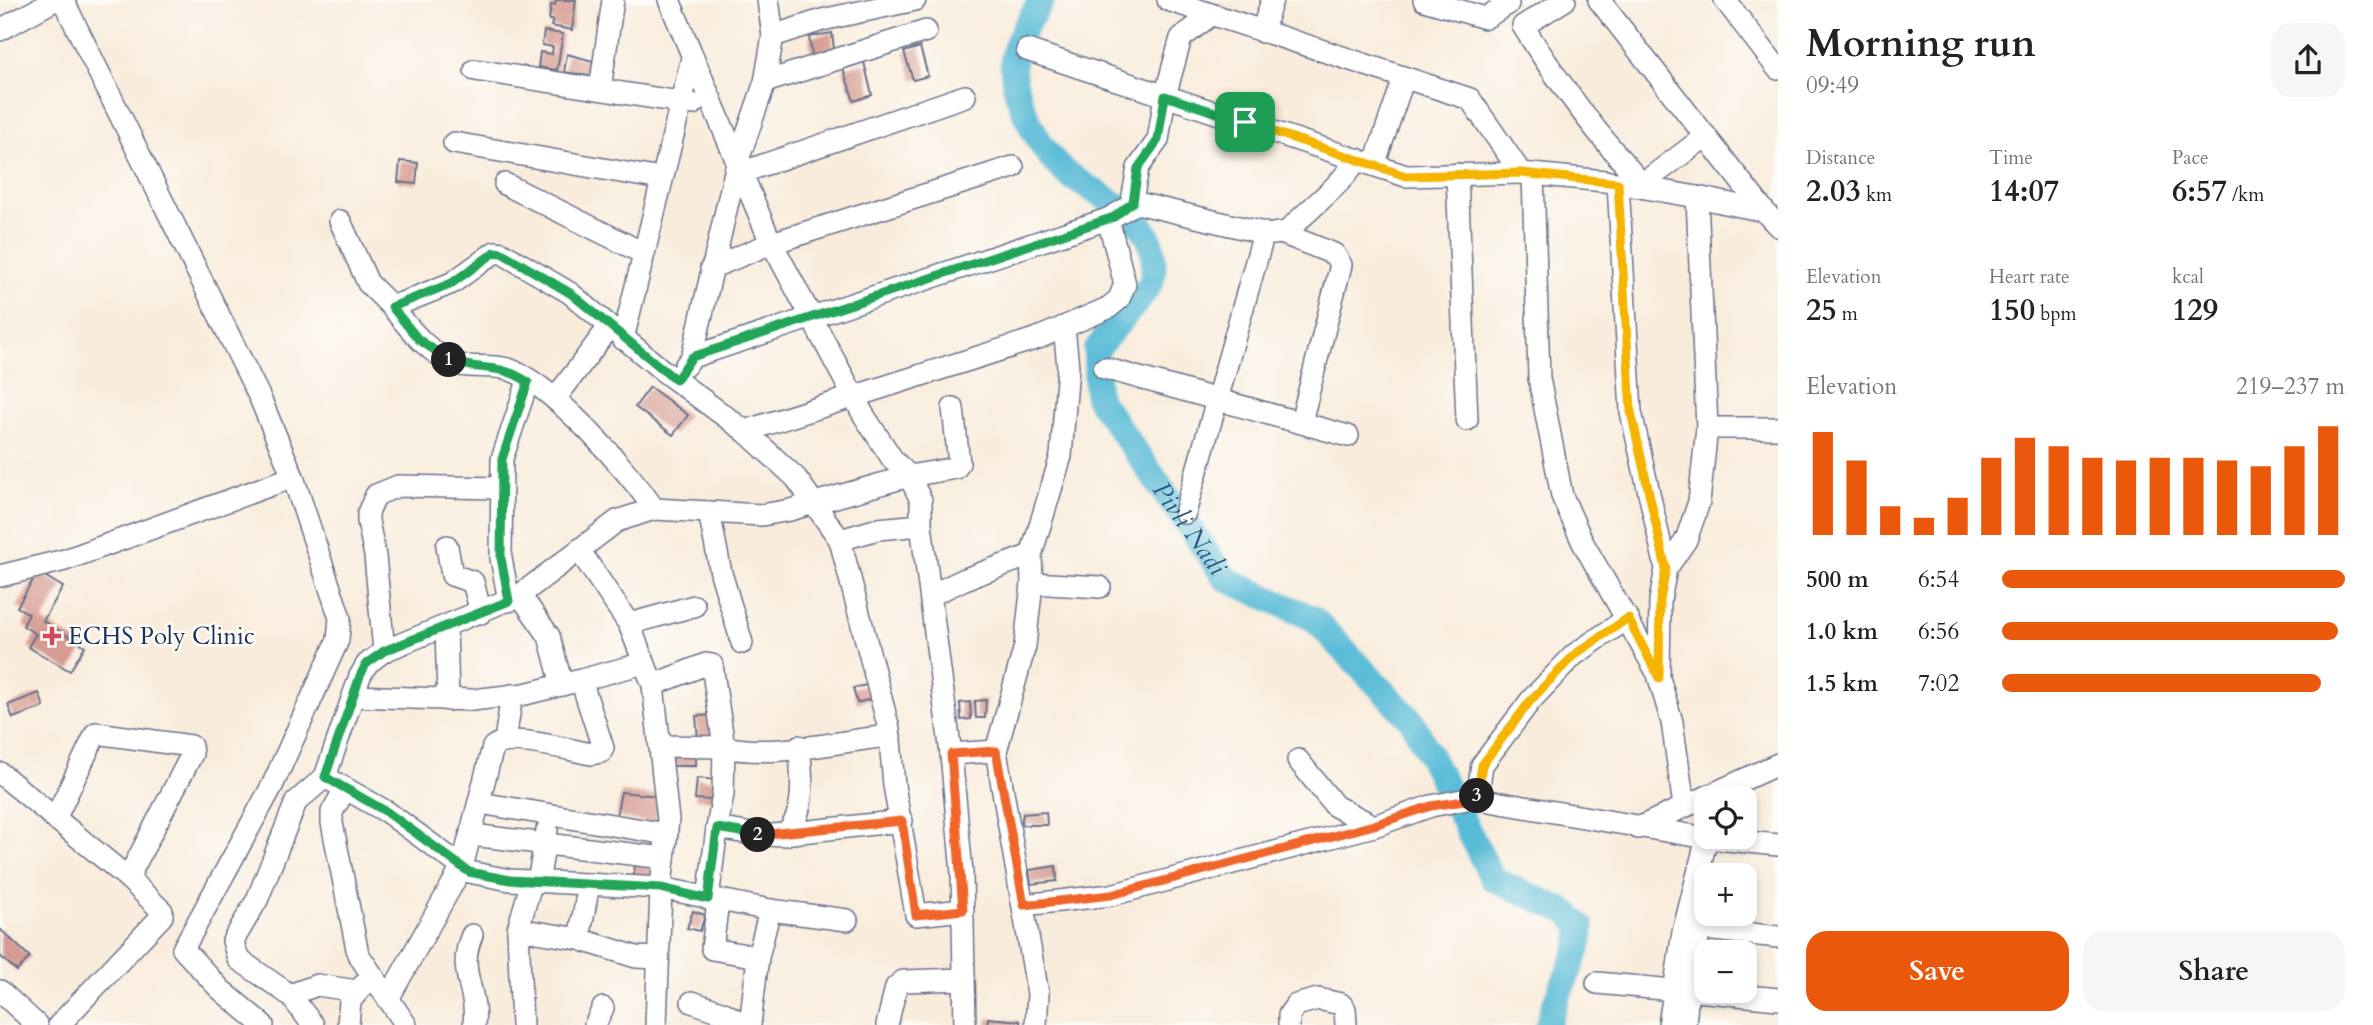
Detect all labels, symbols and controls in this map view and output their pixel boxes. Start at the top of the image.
text: Morning run [1806,18,2036,70]
button: share [2271,23,2345,97]
text: 09:49 [1806,70,1859,101]
pin [1215,92,1275,152]
icon: arrive [1226,103,1264,141]
text: Distance [1806,145,1875,171]
text: Time [1989,145,2033,171]
text: Pace [2172,145,2209,171]
text: 2.03 [1806,171,1861,212]
text: 14:07 [1989,171,2059,212]
text: 6:57 [2172,171,2227,212]
text: km [1861,182,1892,208]
text: /km [2227,182,2264,208]
text: Elevation [1806,264,1881,290]
text: Heart rate [1989,264,2070,290]
text: kcal [2172,264,2204,290]
text: 25 [1806,290,1837,331]
text: 150 [1989,290,2035,331]
text: 129 [2172,290,2218,331]
text: m [1837,301,1858,327]
text: bpm [2035,301,2077,327]
pin: 1 [432,342,466,378]
text: 1 [444,346,453,372]
text: Elevation [1806,371,1897,402]
text: 219–237 m [2236,371,2345,402]
water label: Pivli Nadi [1145,474,1236,583]
text: 500 m [1806,564,1869,595]
text: 6:54 [1918,564,1959,595]
text: 1.0 km [1806,616,1878,647]
text: 6:56 [1918,616,1959,647]
place label: ECHS Poly Clinic [68,620,255,653]
marker: ECHS Poly Clinic [42,626,62,646]
text: 1.5 km [1806,668,1878,699]
text: 7:02 [1918,668,1959,699]
pin: 3 [1460,778,1494,814]
text: 3 [1472,782,1481,808]
map controls [1694,786,1757,1003]
button: locate [1694,786,1757,849]
pin: 2 [740,818,776,852]
text: 2 [753,821,762,847]
button: + [1694,863,1757,926]
button: Save [1806,931,2069,1011]
button: Share [2083,931,2345,1011]
button: − [1694,940,1757,1003]

